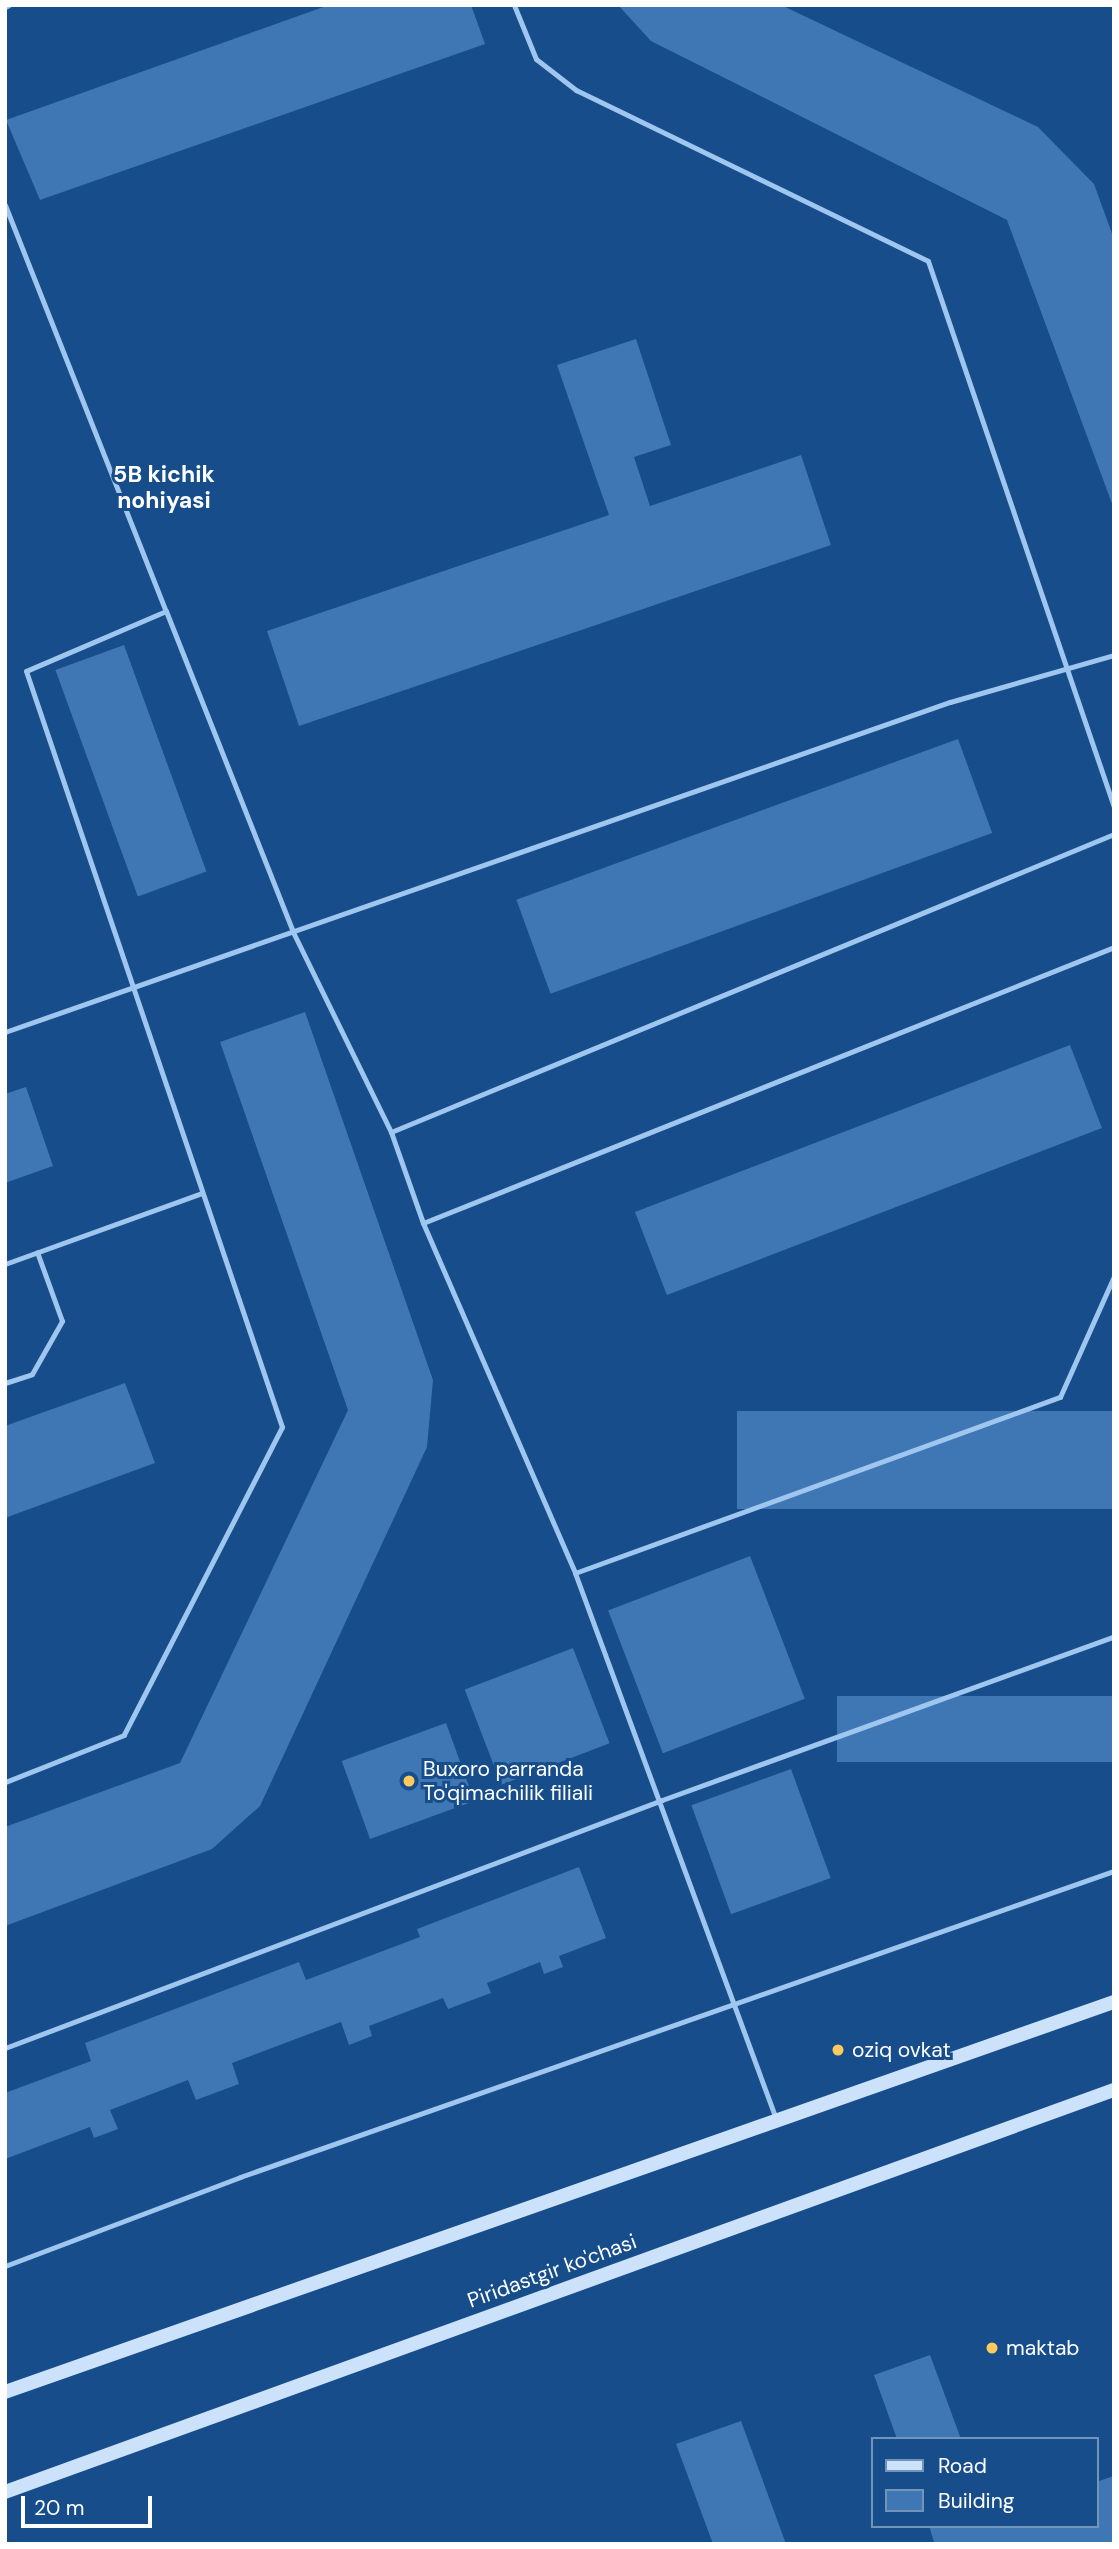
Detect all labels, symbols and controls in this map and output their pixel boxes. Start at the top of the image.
district label: 5B kichik nohiyasi [113,460,215,514]
place label: Buxoro parranda To'qimachilik filiali [423,1756,593,1806]
marker: Buxoro parranda To'qimachilik filiali [401,1773,417,1789]
place label: oziq ovkat [852,2037,951,2063]
marker: oziq ovkat [830,2042,846,2058]
street label: Piridastgir ko'chasi [464,2229,640,2313]
place label: maktab [1006,2335,1080,2361]
marker: maktab [984,2340,1000,2356]
legend [870,2437,1098,2528]
text: Road [938,2452,987,2480]
scale bar [24,2482,156,2526]
text: Building [938,2487,1014,2515]
text: 20 m [34,2494,85,2522]

